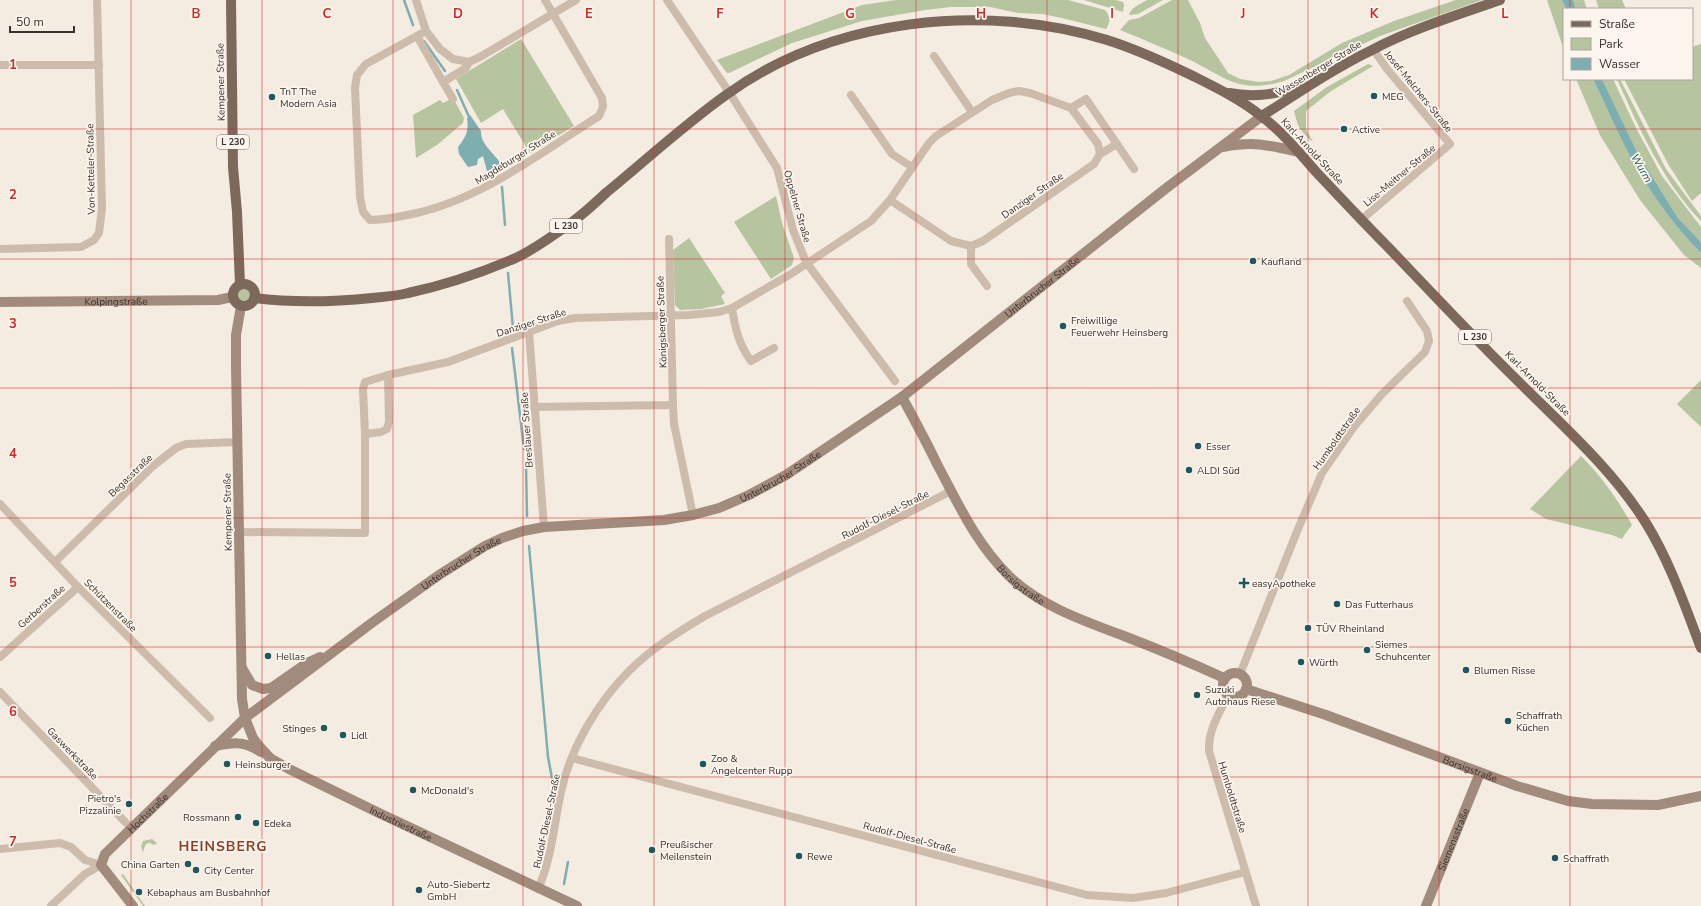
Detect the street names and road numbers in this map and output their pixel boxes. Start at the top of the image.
street label: Wassenberger Straße [1273,38,1364,100]
street label: Kempener Straße [213,43,229,121]
street label: Josef-Melchers-Straße [1380,47,1455,135]
street label: Karl-Arnold-Straße [1278,115,1347,188]
street label: Von-Ketteler-Straße [83,123,99,216]
street label: Magdeburger Straße [472,127,559,188]
road number: L 230 [217,135,249,149]
street label: Lise-Meitner-Straße [1361,141,1439,210]
street label: Oppelner Straße [780,168,814,244]
street label: Danziger Straße [999,169,1066,222]
road number: L 230 [550,219,582,233]
street label: Unterbrucher Straße [1002,253,1083,321]
street label: Königsberger Straße [653,276,671,368]
street label: Kolpingstraße [84,295,148,309]
street label: Danziger Straße [495,305,568,341]
road number: L 230 [1459,330,1491,344]
street label: Karl-Arnold-Straße [1502,348,1573,419]
street label: Breslauer Straße [517,392,537,468]
street label: Humboldtstraße [1310,404,1364,473]
street label: Unterbrucher Straße [737,448,824,506]
street label: Begasstraße [105,451,156,500]
street label: Kempener Straße [220,473,236,551]
street label: Rudolf-Diesel-Straße [839,487,931,543]
street label: Unterbrucher Straße [418,533,504,594]
street label: Borsigstraße [993,562,1047,609]
street label: Schützenstraße [81,576,140,635]
street label: Gerberstraße [15,582,68,632]
street label: Gaswerkstraße [44,724,101,783]
street label: Borsigstraße [1441,753,1499,786]
street label: Humboldtstraße [1215,760,1250,835]
street label: Rudolf-Diesel-Straße [530,773,564,870]
street label: Hochstraße [125,790,172,837]
street label: Industriestraße [367,803,434,845]
street label: Siemensstraße [1435,806,1473,873]
street label: Rudolf-Diesel-Straße [862,819,958,857]

